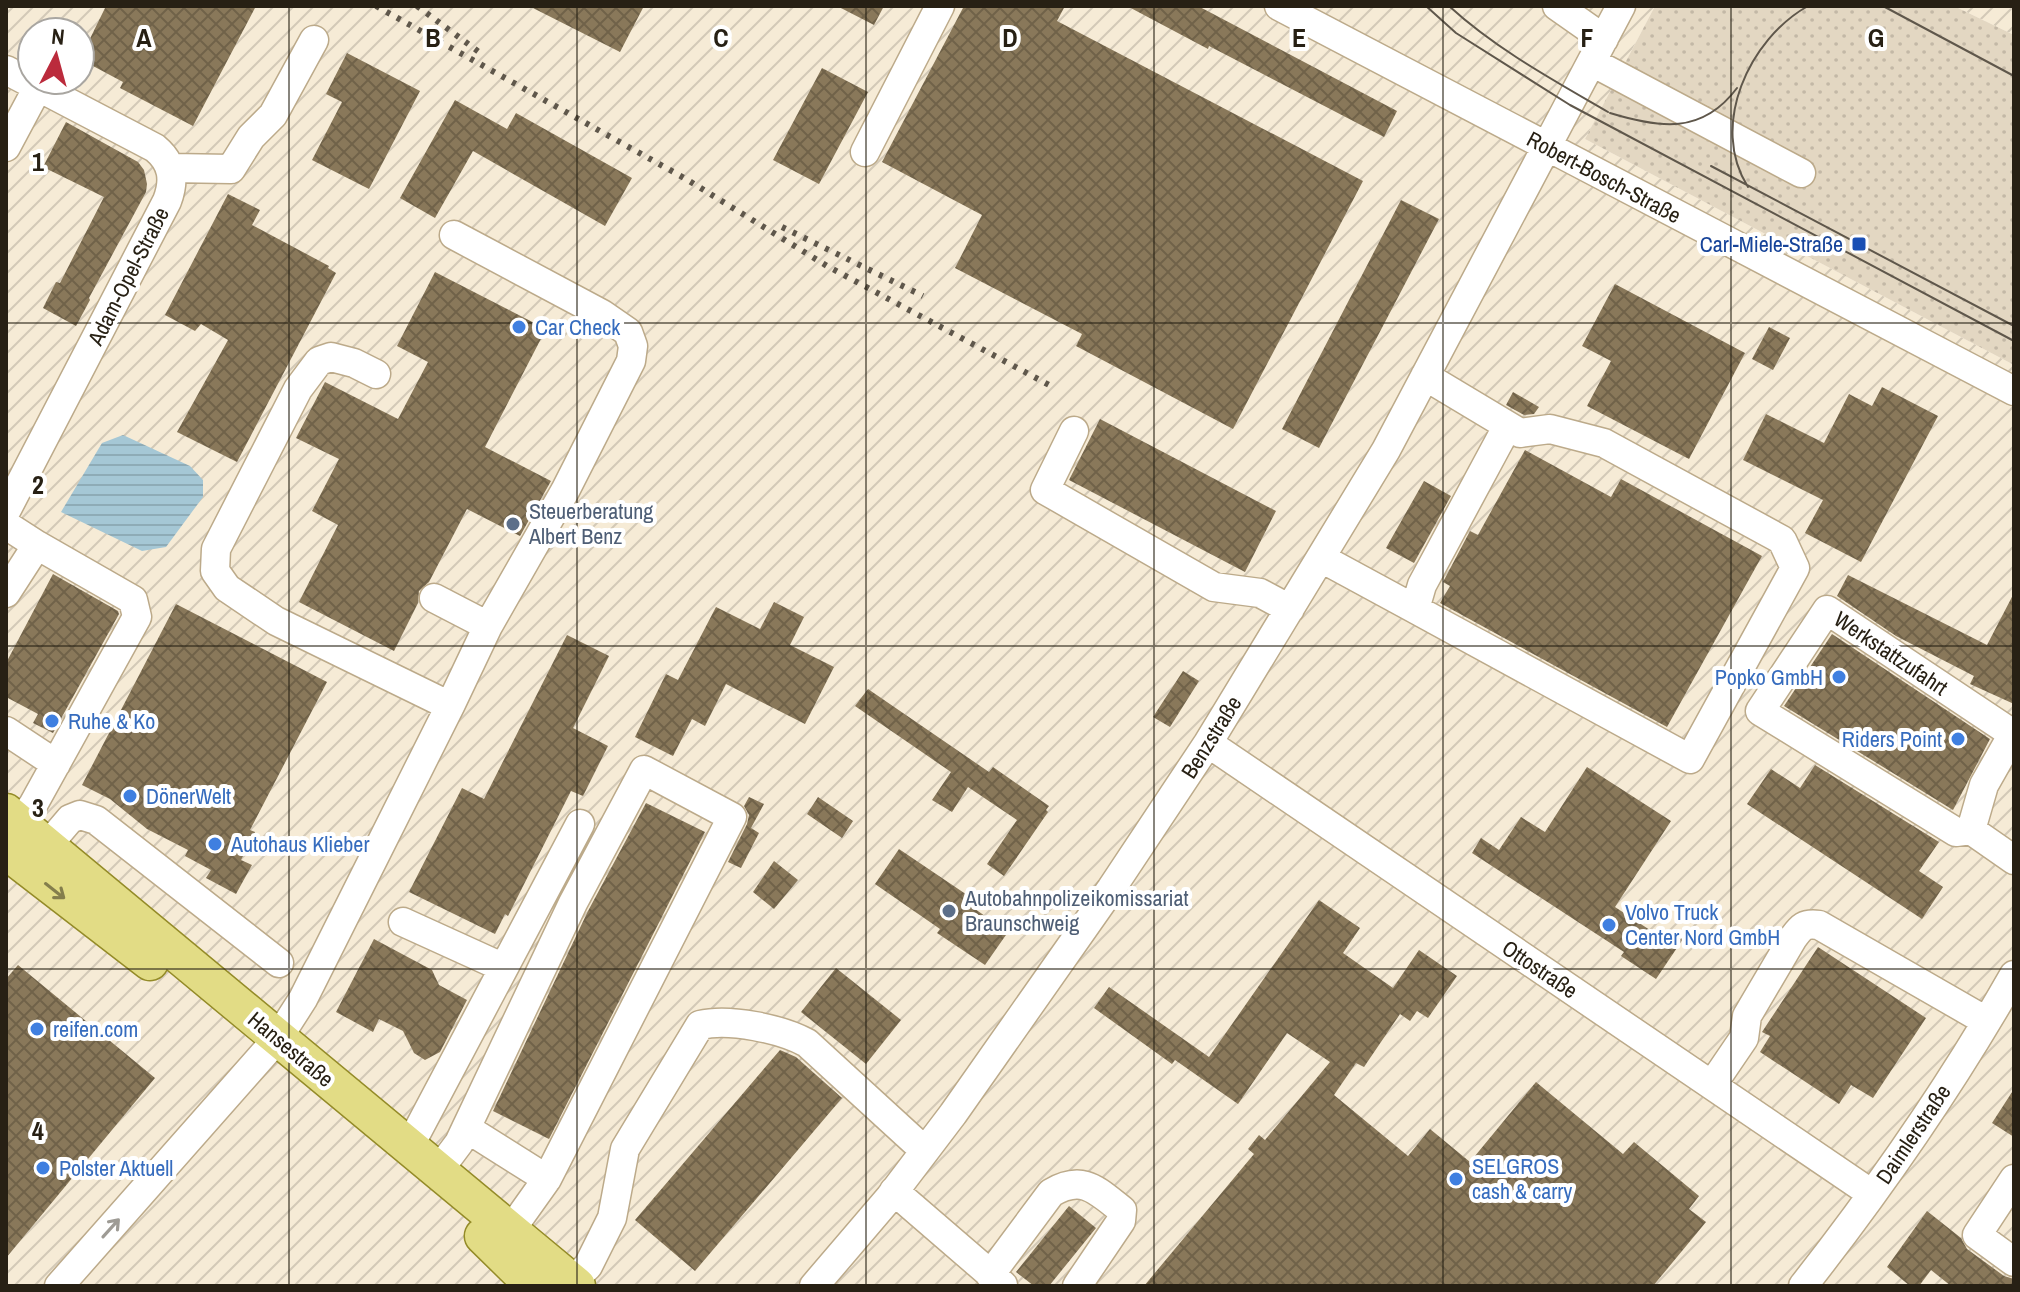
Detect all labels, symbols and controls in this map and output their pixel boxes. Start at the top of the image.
north arrow [16,16,96,96]
text: A [136,20,152,55]
text: B [425,20,441,55]
text: C [713,20,729,55]
text: D [1002,20,1018,55]
text: E [1292,20,1306,55]
text: F [1580,20,1594,55]
text: G [1868,20,1884,55]
text: N [50,21,66,52]
street label: Robert-Bosch-Straße [1522,124,1686,230]
text: 1 [32,144,44,179]
street label: Adam-Opel-Straße [80,202,176,351]
place label: Carl-Miele-Straße [1700,229,1843,259]
marker: Carl-Miele-Straße [1850,235,1868,253]
place label: Car Check [535,312,621,342]
marker: Car Check [510,318,528,336]
text: 2 [32,467,44,502]
place label: Steuerberatung Albert Benz [528,496,653,551]
marker: Steuerberatung Albert Benz [504,515,522,533]
street label: Werkstattzufahrt [1828,604,1954,702]
place label: Popko GmbH [1715,662,1823,692]
marker: Popko GmbH [1830,668,1848,686]
street label: Benzstraße [1174,690,1248,784]
place label: Ruhe & Ko [68,706,155,736]
marker: Ruhe & Ko [43,712,61,730]
place label: Riders Point [1842,724,1942,754]
marker: Riders Point [1949,730,1967,748]
place label: DönerWelt [146,781,231,811]
marker: DönerWelt [121,787,139,805]
text: 3 [32,790,44,825]
place label: Autohaus Klieber [230,829,369,859]
marker: Autohaus Klieber [206,835,224,853]
one-way arrow [44,882,65,900]
place label: Autobahnpolizeikomissariat Braunschweig [964,883,1189,938]
place label: Volvo Truck Center Nord GmbH [1625,897,1780,952]
marker: Autobahnpolizeikomissariat Braunschweig [940,902,958,920]
marker: Volvo Truck Center Nord GmbH [1600,916,1618,934]
street label: Ottostraße [1496,933,1584,1005]
street label: Hansestraße [242,1004,340,1094]
place label: reifen.com [53,1014,138,1044]
marker: reifen.com [28,1020,46,1038]
street label: Daimlerstraße [1869,1078,1957,1190]
text: 4 [32,1113,44,1148]
place label: SELGROS cash & carry [1472,1151,1572,1206]
place label: Polster Aktuell [59,1153,173,1183]
marker: Polster Aktuell [34,1159,52,1177]
marker: SELGROS cash & carry [1447,1170,1465,1188]
one-way arrow [102,1218,120,1238]

